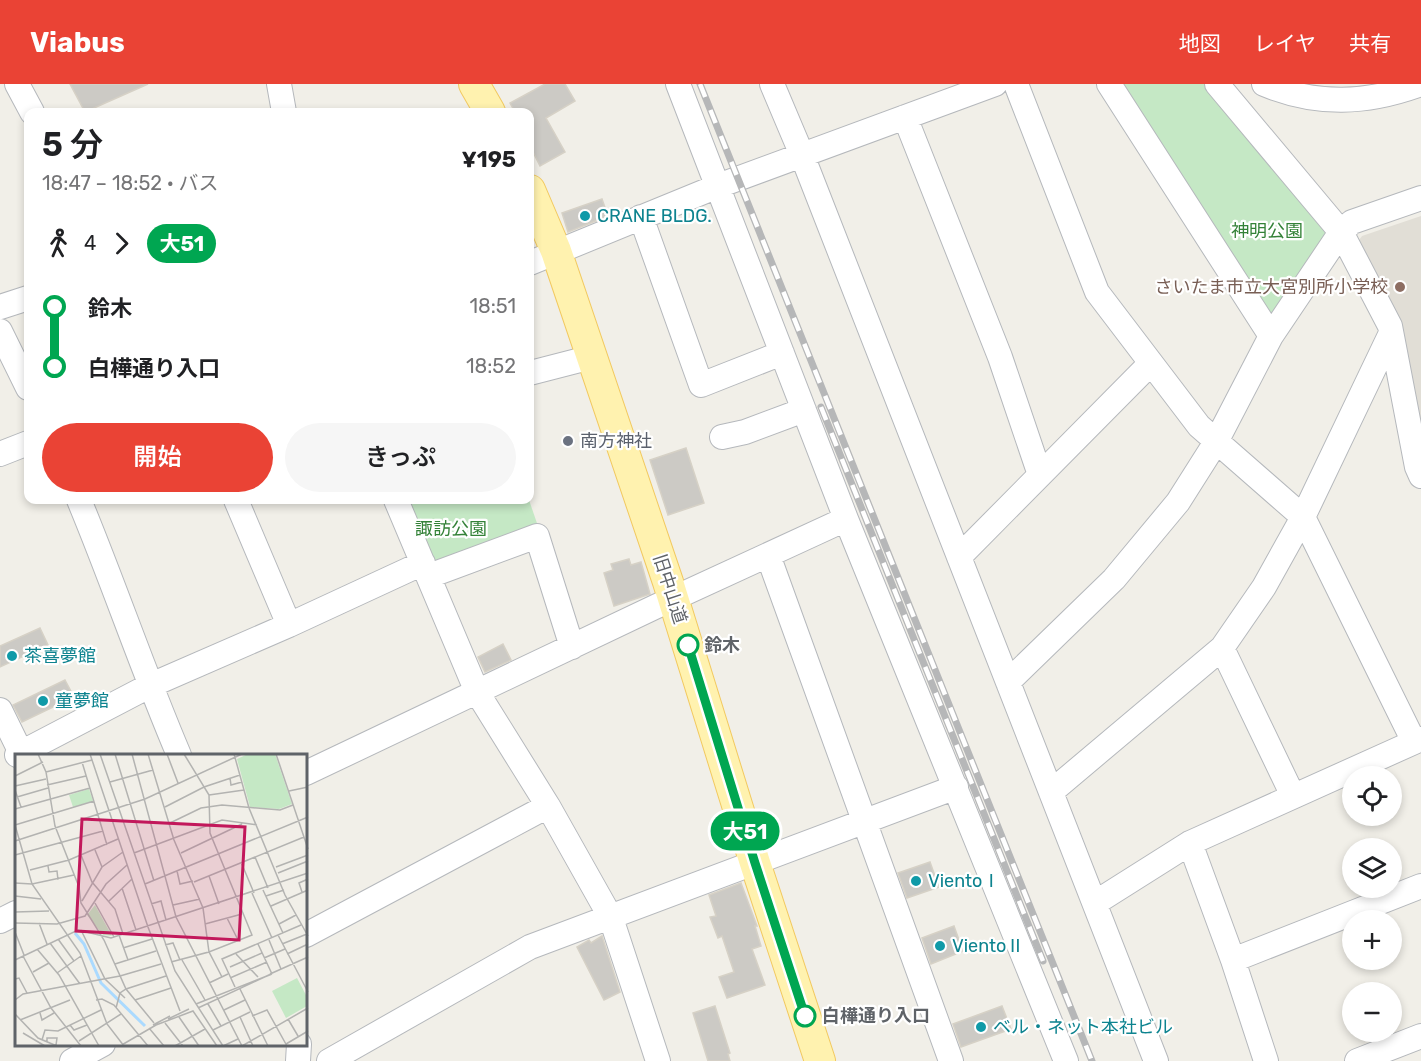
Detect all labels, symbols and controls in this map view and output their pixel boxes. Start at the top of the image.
text: Viabus [30,26,125,59]
text: 地図 [1179,31,1221,56]
text: レイヤ [1254,31,1316,56]
text: 共有 [1349,31,1391,56]
text: 5 分 [42,125,103,164]
text: ¥195 [462,146,516,173]
text: 18:47 – 18:52 · バス [42,171,218,195]
place label: CRANE BLDG. [597,205,712,227]
marker: CRANE BLDG. [578,209,592,223]
park label: 神明公園 [1231,220,1303,242]
icon: walk [42,227,75,260]
icon: forward [105,227,138,260]
text: 4 [84,231,96,255]
text: 大51 [159,231,204,256]
place label: さいたま市立大宮別所小学校 [1155,276,1388,298]
marker: さいたま市立大宮別所小学校 [1393,280,1407,294]
text: 18:51 [469,294,516,318]
text: 鈴木 [88,295,132,322]
text: 18:52 [466,354,516,378]
text: 白樺通り入口 [88,355,220,382]
button: 開始 [42,423,273,492]
button: きっぷ [285,423,516,492]
place label: 南方神社 [580,430,652,452]
marker: 南方神社 [561,434,575,448]
park label: 諏訪公園 [415,518,487,540]
street label: 旧中山道 [648,551,692,627]
marker: 鈴木 [677,634,699,656]
place label: 鈴木 [704,634,740,656]
place label: 茶喜夢館 [24,645,96,667]
marker: 茶喜夢館 [5,649,19,663]
place label: 童夢館 [55,690,109,712]
marker: 童夢館 [36,694,50,708]
inset map [15,754,308,1046]
map controls [1342,766,1402,1042]
button: locate [1342,766,1402,826]
line badge: 大51 [710,812,780,850]
text: 大51 [723,819,767,844]
button: layers [1342,838,1402,898]
place label: VientoⅠ [928,870,1000,892]
marker: VientoⅠ [909,874,923,888]
button: + [1342,910,1402,970]
place label: VientoⅡ [952,935,1024,957]
marker: VientoⅡ [933,939,947,953]
button: − [1342,982,1402,1042]
marker: 白樺通り入口 [794,1005,816,1027]
place label: 白樺通り入口 [822,1005,930,1027]
place label: ベル・ネット本社ビル [993,1016,1173,1038]
marker: ベル・ネット本社ビル [974,1020,988,1034]

